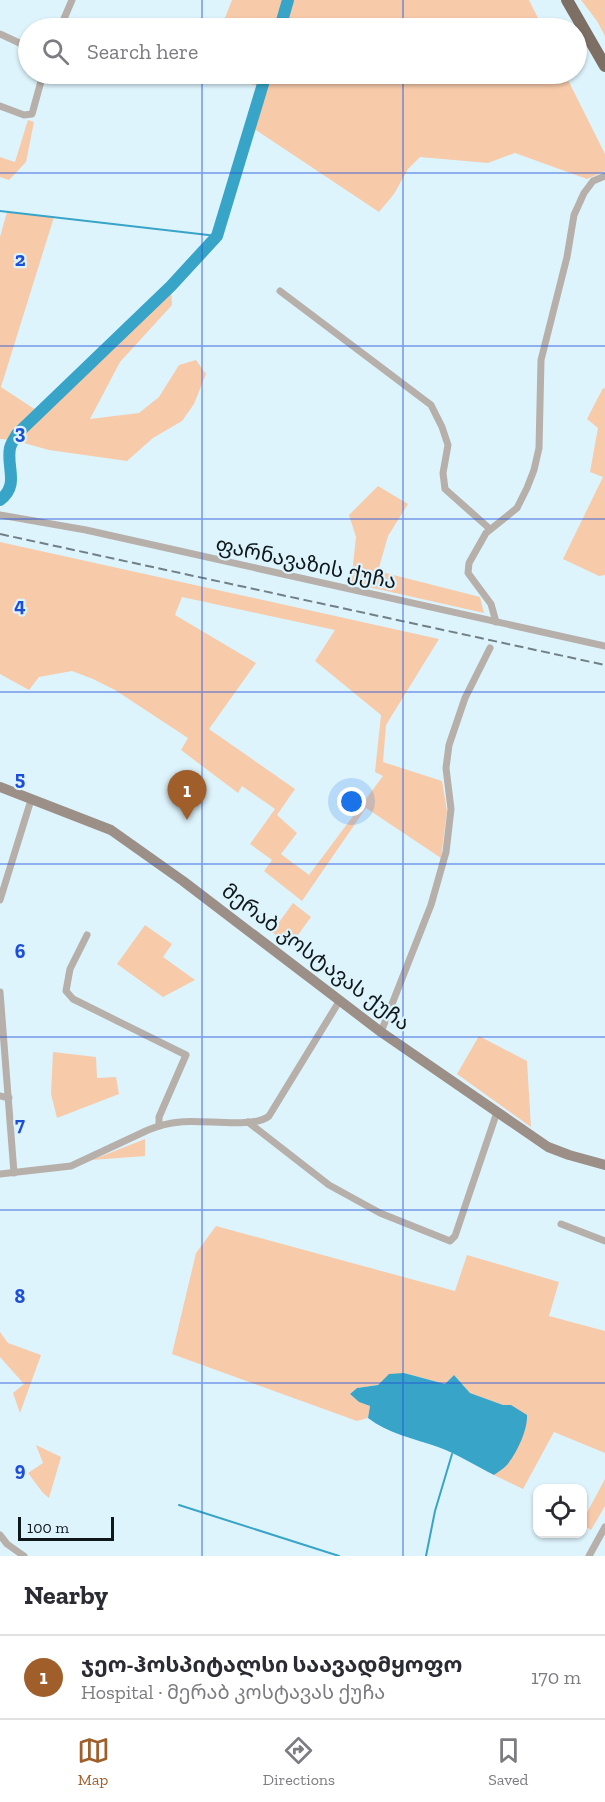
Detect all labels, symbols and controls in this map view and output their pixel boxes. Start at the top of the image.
search box [18,18,587,84]
icon: search [39,35,72,68]
text: Search here [87,38,198,65]
text: 2 [15,247,26,271]
text: 3 [15,420,26,444]
street label: ფარნავაზის ქუჩა [213,531,399,594]
text: 4 [14,593,26,617]
text: 5 [15,766,25,790]
pin: 1 [168,770,207,820]
your location [337,787,366,816]
street label: მერაბ კოსტავას ქუჩა [217,878,415,1036]
text: 6 [15,939,26,963]
text: 7 [15,1112,25,1136]
text: 8 [15,1284,26,1308]
text: 9 [15,1457,26,1481]
map controls [533,1484,587,1538]
button: locate [533,1484,587,1538]
scale bar [18,1514,114,1542]
text: 100 m [27,1518,69,1537]
text: Nearby [24,1579,108,1611]
text: ჯეო-ჰოსპიტალსი საავადმყოფო [81,1651,462,1678]
text: 1 [39,1665,48,1689]
text: 170 m [531,1665,581,1689]
text: Hospital · მერაბ კოსტავას ქუჩა [81,1680,385,1704]
tab: Map [77,1734,110,1789]
tab: Directions [263,1734,335,1789]
tab: Saved [488,1734,528,1789]

